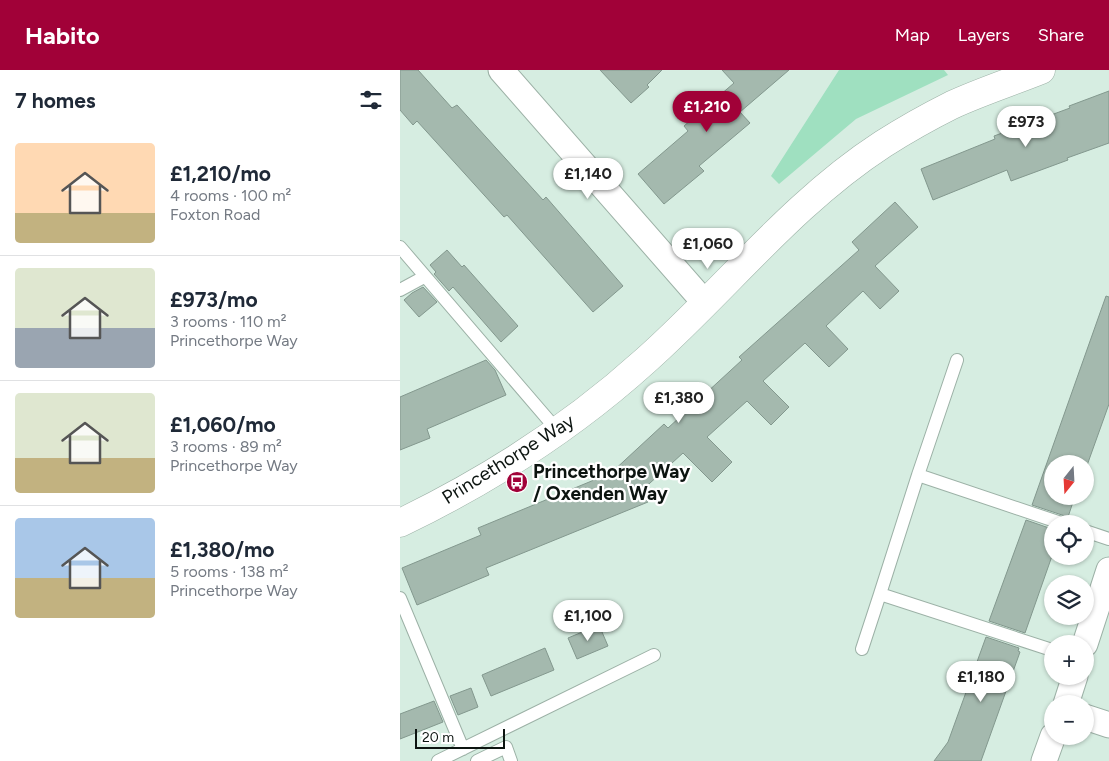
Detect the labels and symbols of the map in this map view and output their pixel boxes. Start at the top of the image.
pin: £1,210 [666,90,748,133]
pin: £973 [996,106,1056,148]
pin: £1,140 [547,158,629,200]
pin: £1,060 [667,228,749,270]
pin: £1,380 [638,382,720,424]
street label: Princethorpe Way [438,409,578,509]
north arrow [1044,455,1094,505]
place label: Princethorpe Way / Oxenden Way [533,460,690,505]
bus stop icon: Princethorpe Way / Oxenden Way [505,470,529,494]
pin: £1,100 [547,600,629,642]
pin: £1,180 [940,660,1022,703]
scale bar [415,726,505,749]

